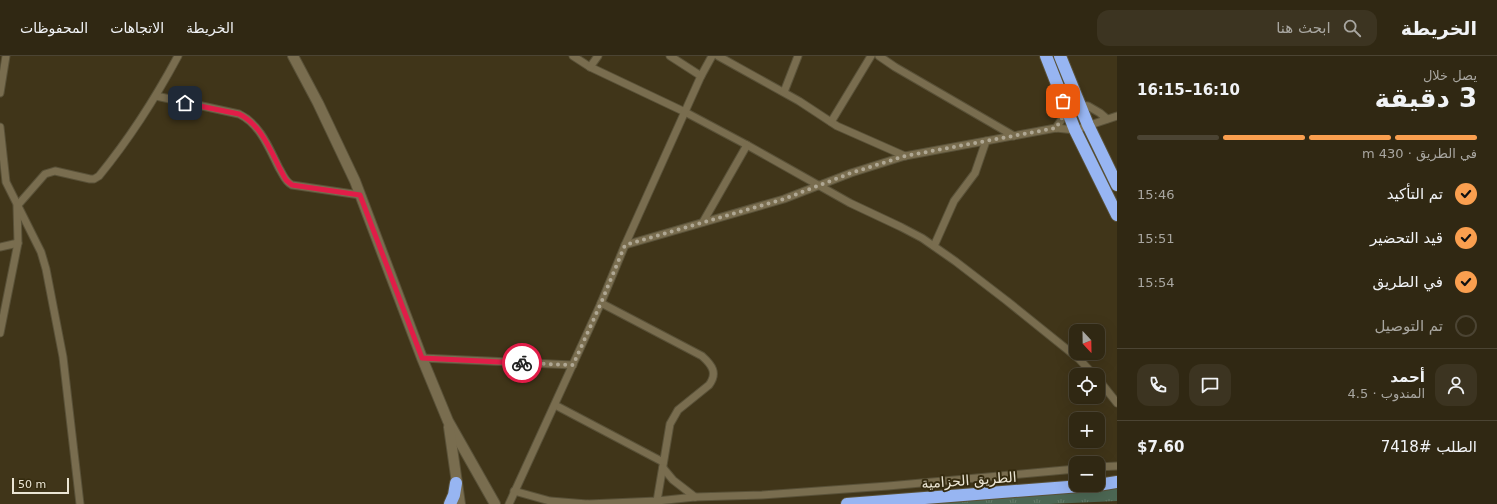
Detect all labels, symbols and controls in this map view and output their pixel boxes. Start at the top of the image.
search box [1097,10,1377,46]
icon: search [1341,17,1363,39]
text: الخريطة [1401,17,1477,39]
text: ابحث هنا [1276,19,1331,37]
text: المحفوظات [20,20,88,36]
text: الاتجاهات [110,20,164,36]
text: الخريطة [186,20,234,36]
text: يصل خلال [1423,68,1477,83]
text: 16:10–16:15 [1137,81,1240,99]
text: 3 دقيقة [1374,83,1477,113]
pin [1046,84,1080,118]
pin [168,86,202,120]
icon: bag [1052,90,1074,112]
icon: home [174,92,196,114]
text: في الطريق · 430 m [1362,146,1477,161]
icon: check [1455,183,1477,205]
text: تم التأكيد [1387,185,1443,203]
text: 15:46 [1137,187,1174,202]
icon: check [1455,227,1477,249]
text: قيد التحضير [1370,229,1443,247]
text: 15:51 [1137,231,1174,246]
icon: check [1455,271,1477,293]
text: في الطريق [1373,273,1443,291]
text: 15:54 [1137,275,1174,290]
text: تم التوصيل [1374,317,1443,335]
north arrow [1069,324,1105,360]
map controls [1069,324,1105,492]
courier [502,343,542,383]
icon: bike [511,352,533,374]
button: phone [1137,364,1179,406]
button: chat [1189,364,1231,406]
button: person [1435,364,1477,406]
button: locate [1069,368,1105,404]
text: أحمد [1390,368,1425,386]
text: المندوب · 4.5 [1348,386,1425,401]
button: + [1069,412,1105,448]
text: $7.60 [1137,438,1184,456]
text: الطلب #7418 [1381,438,1477,456]
button: − [1069,456,1105,492]
street label: الطريق الحزامية [921,469,1017,492]
scale bar [12,476,69,495]
text: 50 m [18,478,46,491]

